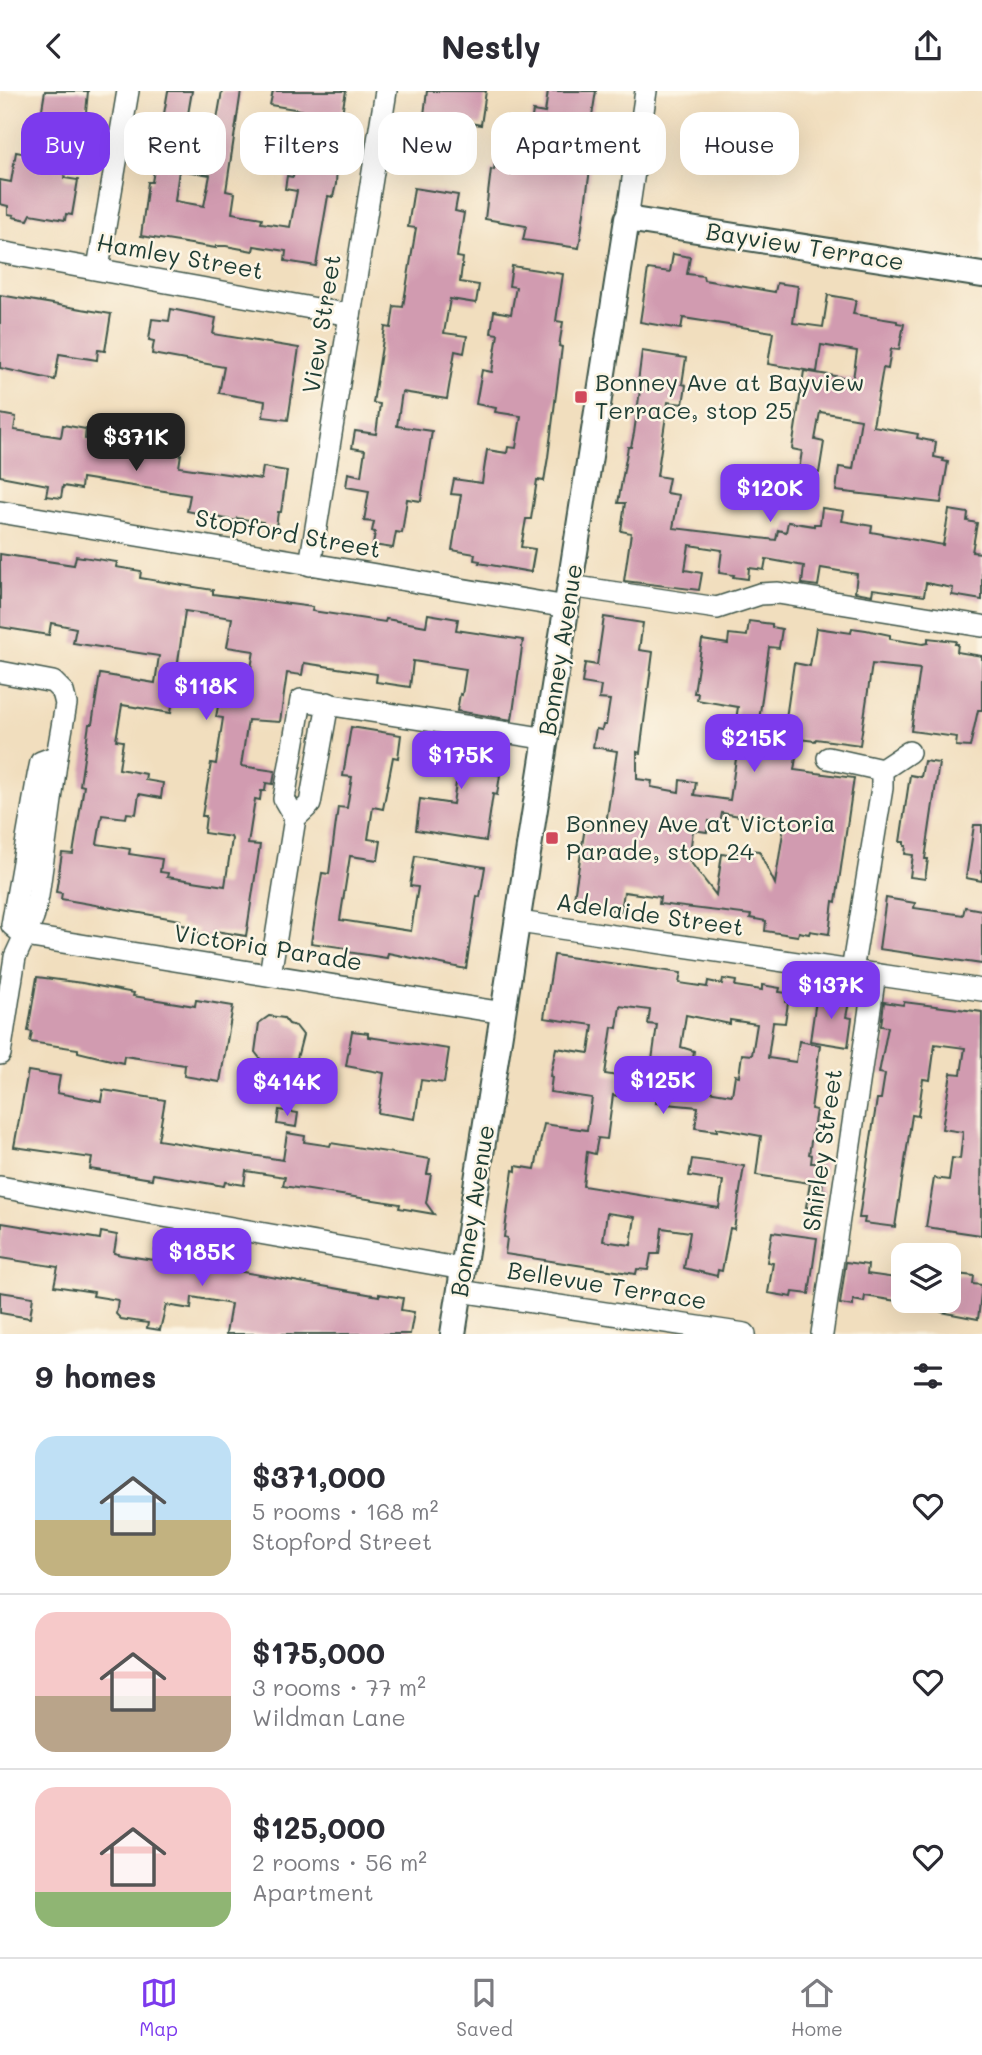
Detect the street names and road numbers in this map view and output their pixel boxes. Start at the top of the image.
street label: Bayview Terrace [704,215,906,276]
street label: Hamley Street [95,226,266,285]
street label: View Street [294,252,347,395]
street label: Stopford Street [193,501,384,564]
street label: Bonney Avenue [531,561,588,738]
street label: Adelaide Street [554,885,746,942]
street label: Victoria Parade [172,916,365,977]
street label: Shirley Street [795,1066,848,1233]
street label: Bonney Avenue [443,1122,500,1299]
street label: Bellevue Terrace [505,1253,709,1316]

